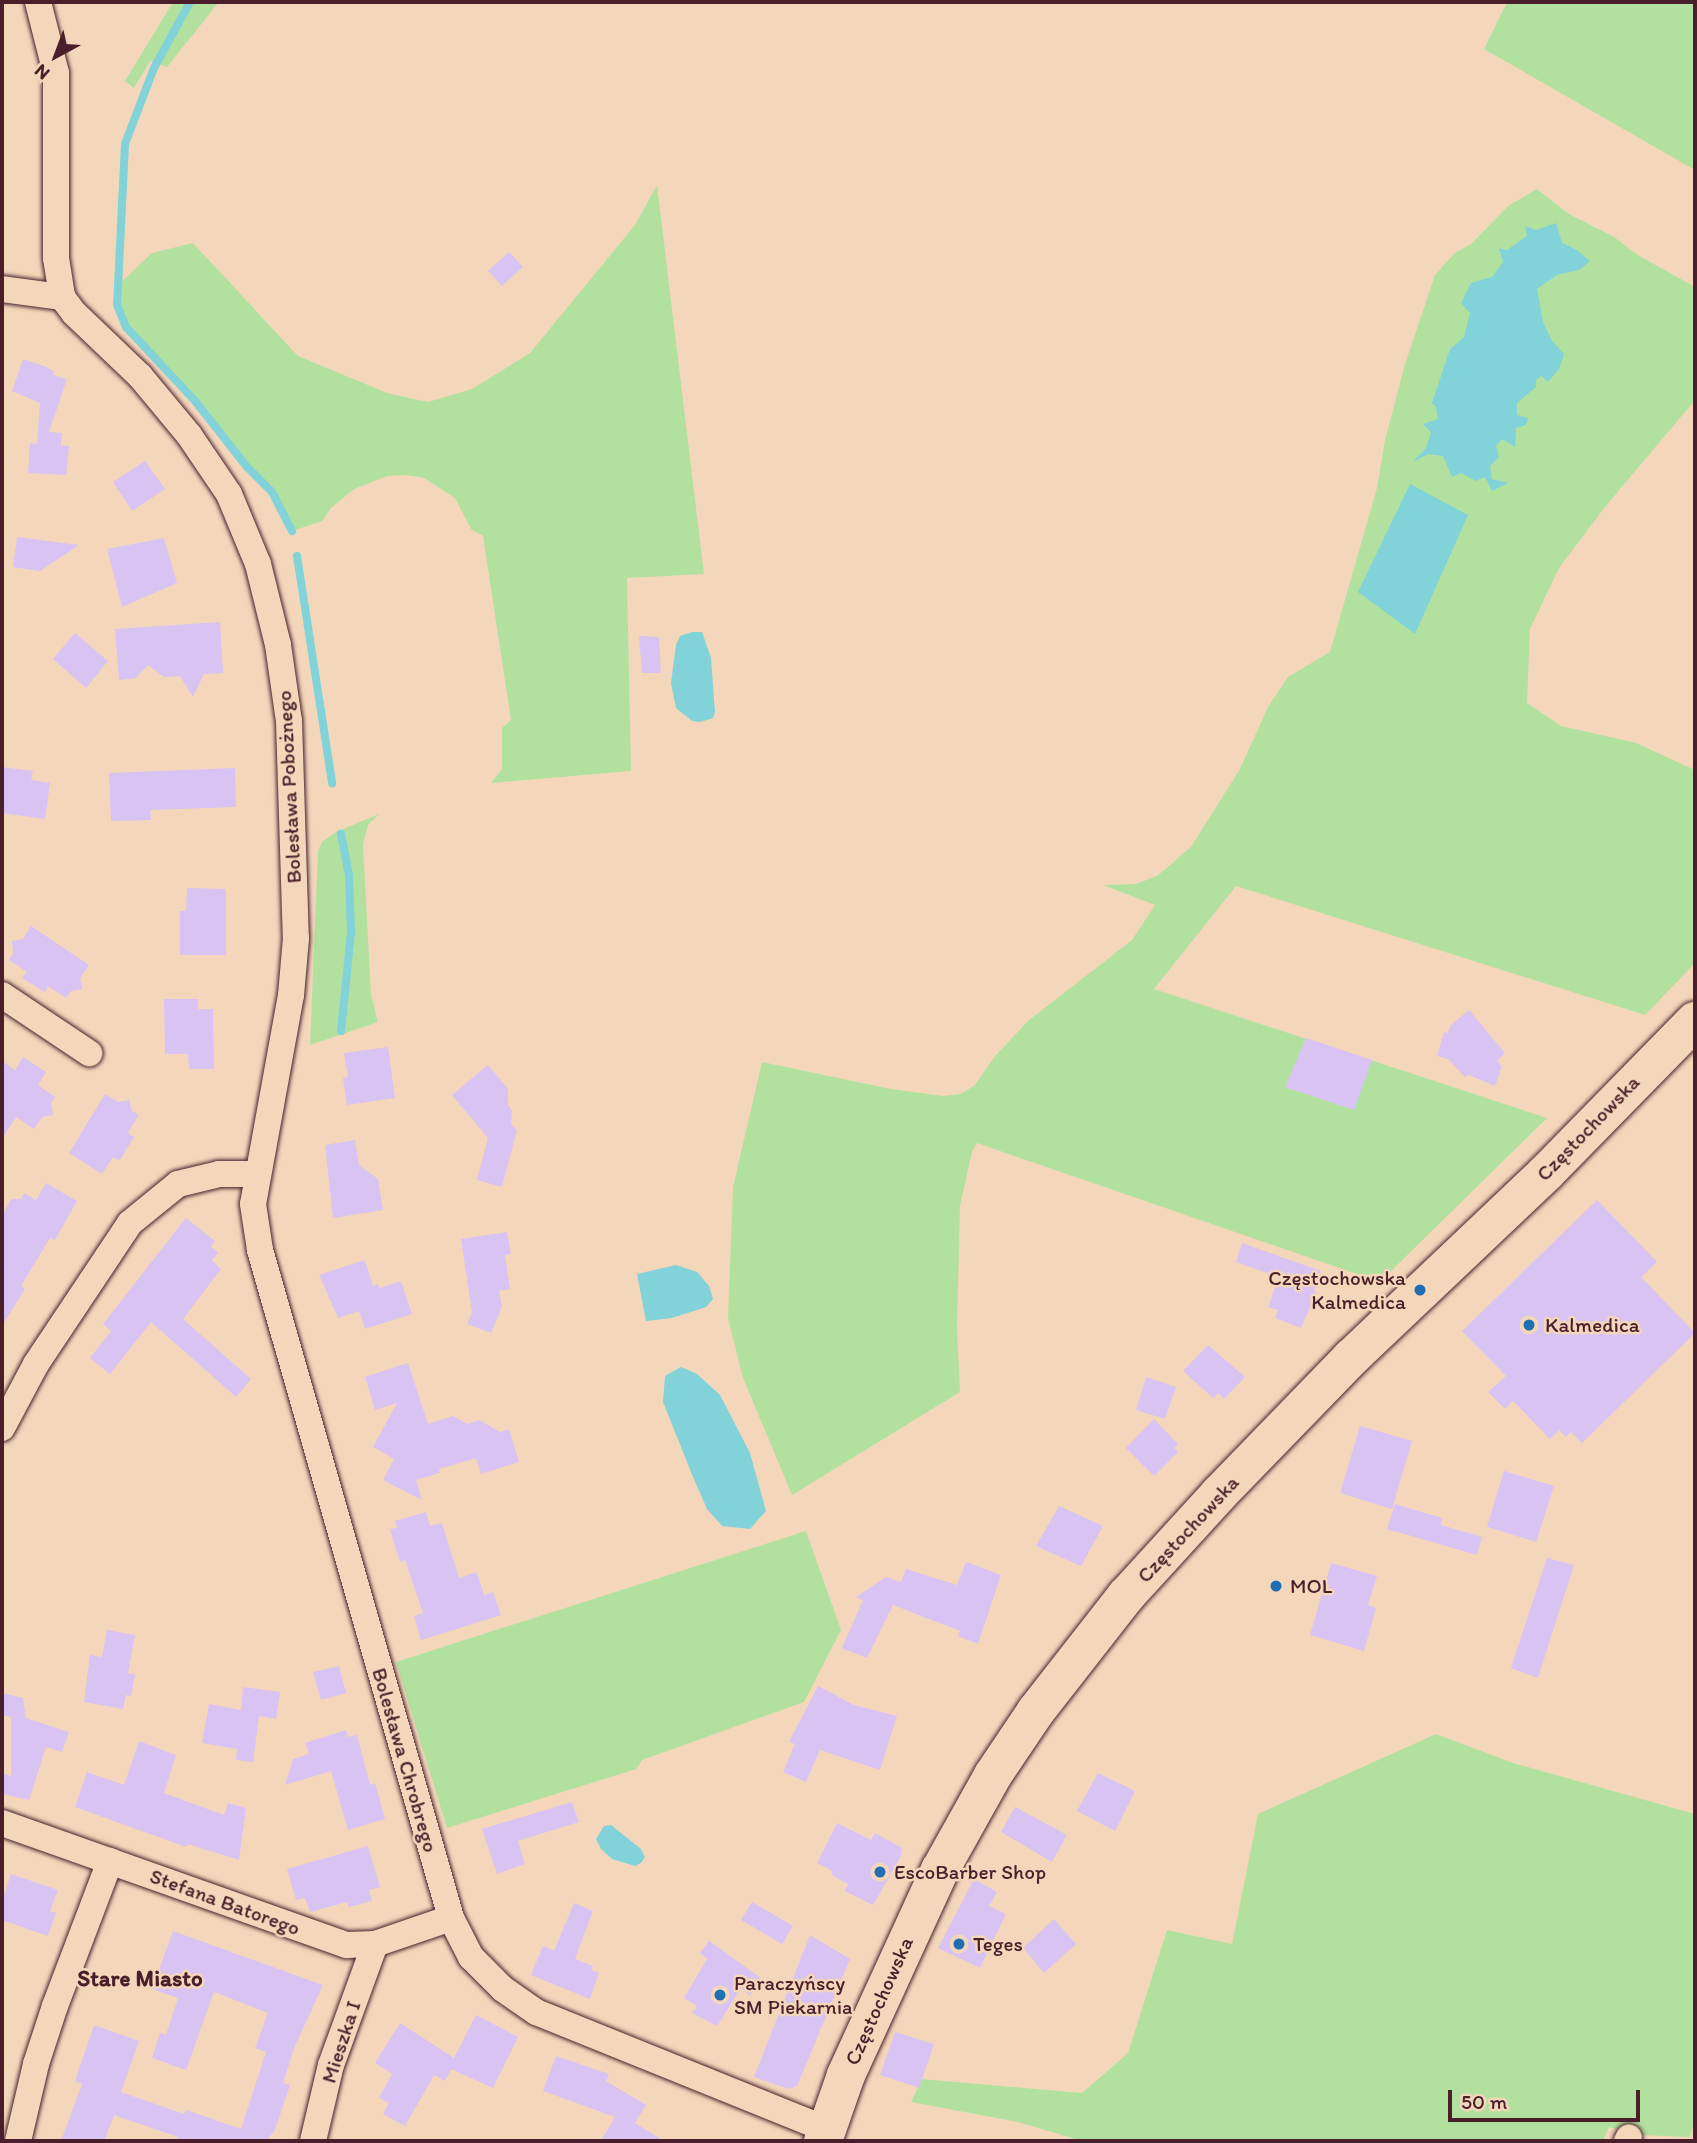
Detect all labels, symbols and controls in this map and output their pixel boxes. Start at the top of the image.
north arrow [21,21,91,91]
text: N [30,59,54,85]
street label: Bolesława Pobożnego [271,690,307,884]
street label: Częstochowska [1531,1070,1645,1186]
place label: Częstochowska Kalmedica [1268,1265,1406,1315]
marker: Częstochowska Kalmedica [1412,1282,1428,1298]
place label: Kalmedica [1545,1312,1640,1338]
marker: Kalmedica [1519,1315,1539,1335]
street label: Częstochowska [1132,1470,1244,1588]
place label: MOL [1290,1573,1332,1599]
marker: MOL [1268,1578,1284,1594]
street label: Bolesława Chrobrego [367,1665,443,1855]
place label: EscoBarber Shop [894,1859,1045,1885]
street label: Stefana Batorego [146,1863,304,1941]
marker: EscoBarber Shop [872,1864,888,1880]
place label: Teges [973,1931,1023,1957]
street label: Częstochowska [839,1933,919,2069]
marker: Teges [951,1936,967,1952]
district label: Stare Miasto [78,1964,202,1992]
place label: Paraczyńscy SM Piekarnia [734,1970,852,2020]
marker: Paraczyńscy SM Piekarnia [712,1987,728,2003]
street label: Mieszka I [316,1998,366,2086]
scale bar [1452,2076,1644,2120]
text: 50 m [1461,2089,1507,2114]

